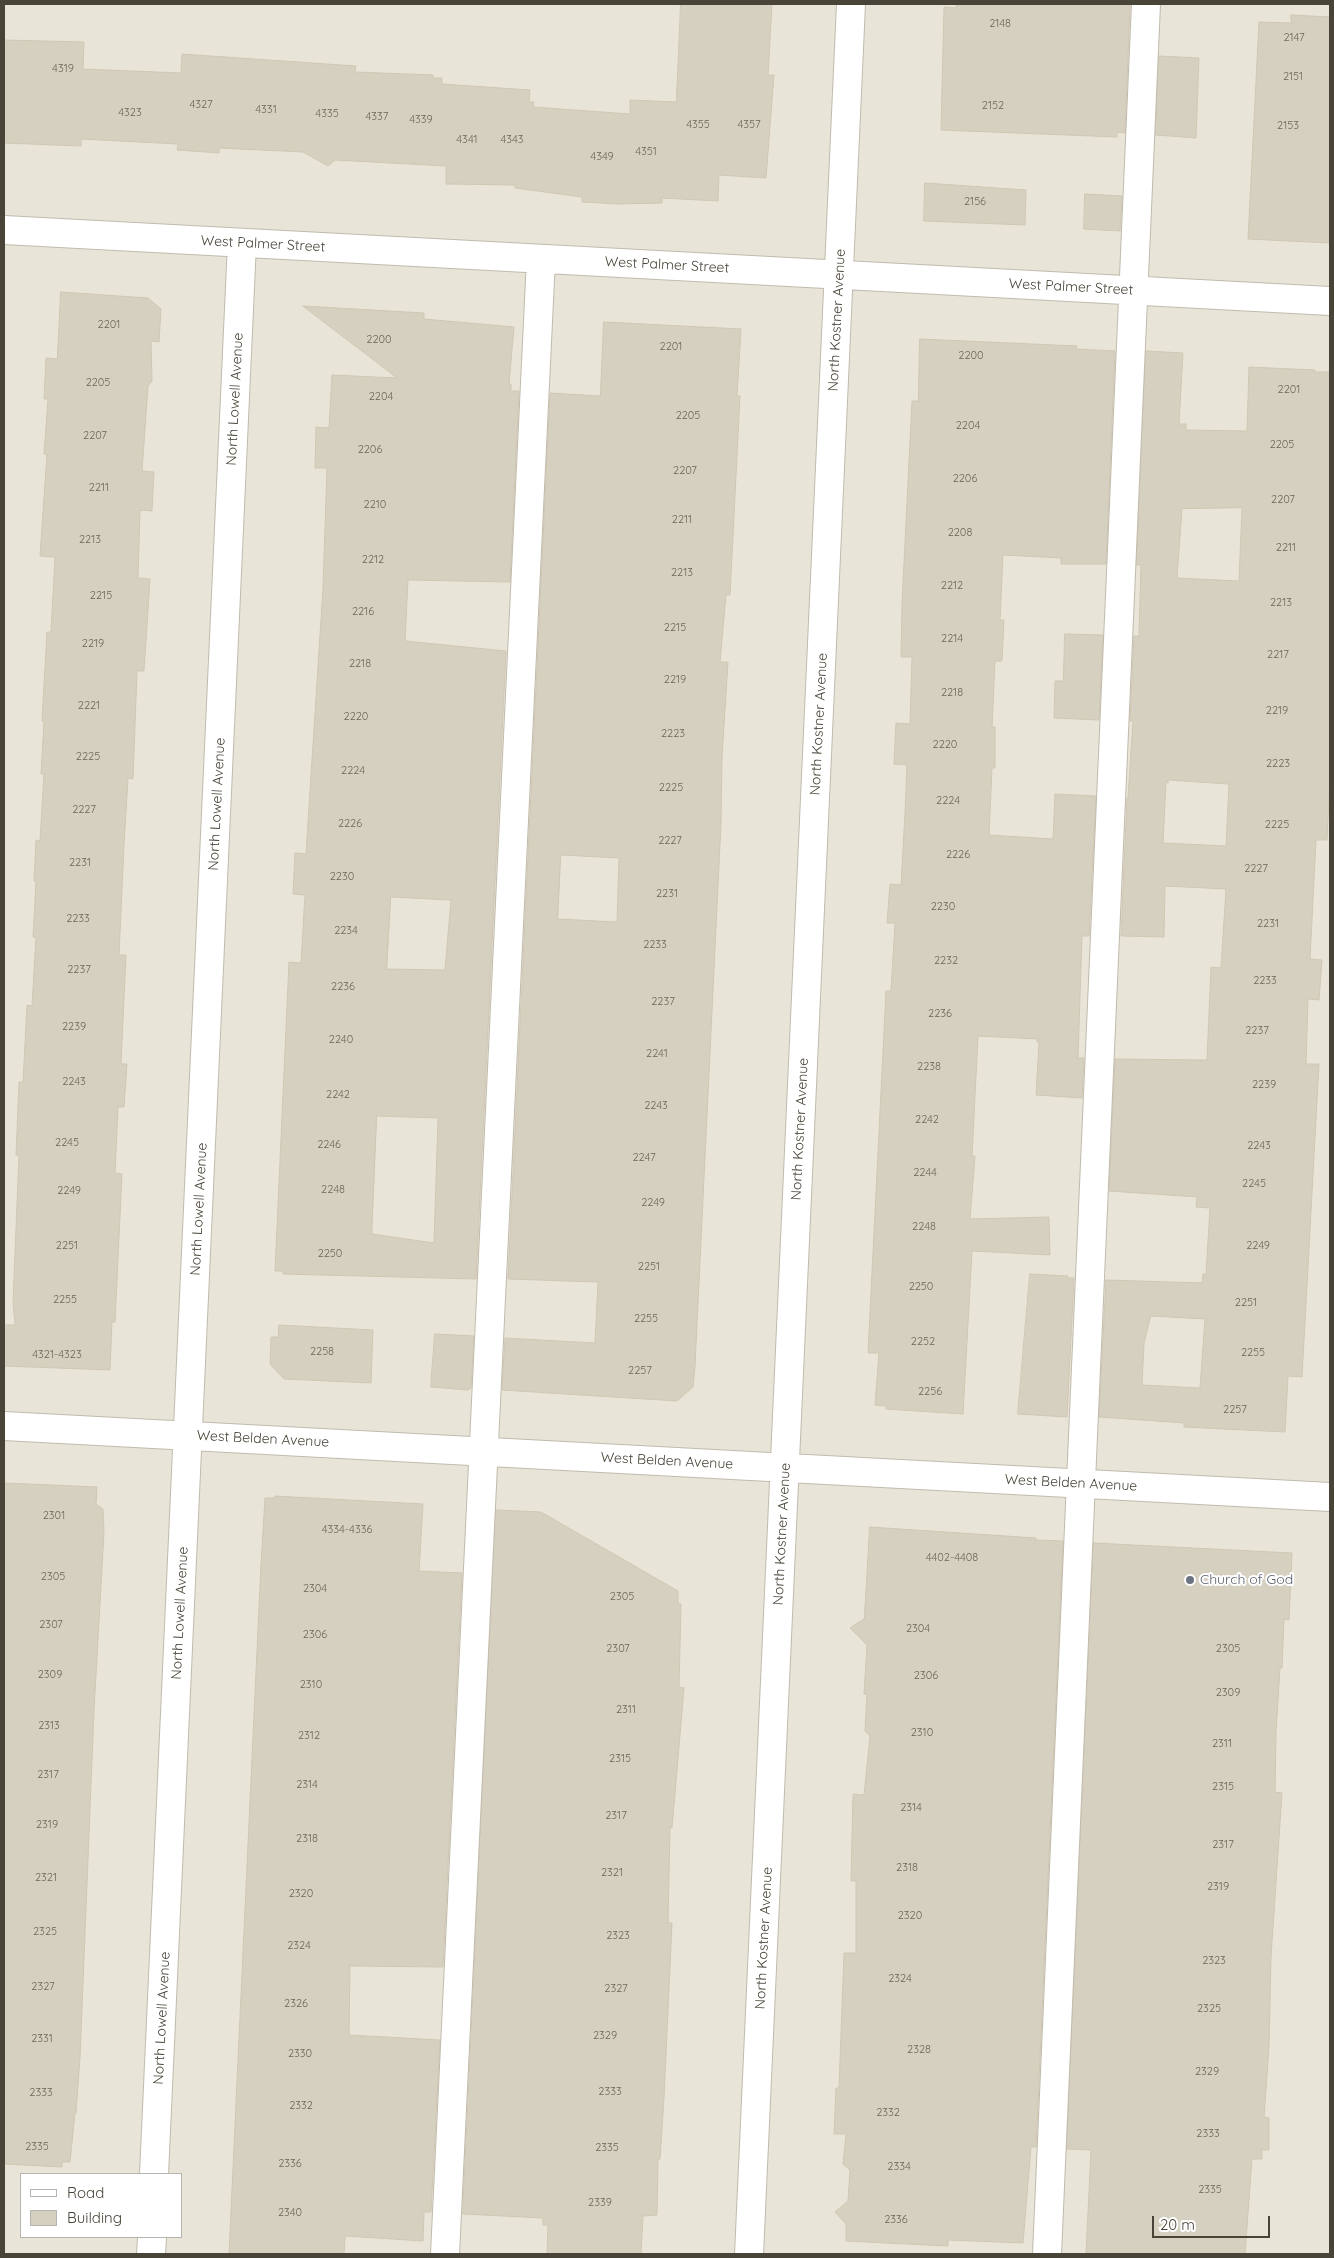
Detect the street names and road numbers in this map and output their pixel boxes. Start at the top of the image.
street label: West Palmer Street [200,232,326,256]
street label: North Kostner Avenue [825,248,849,392]
street label: West Palmer Street [604,253,730,277]
street label: West Palmer Street [1008,275,1134,299]
street label: North Lowell Avenue [223,332,247,466]
street label: North Kostner Avenue [807,652,831,796]
street label: North Lowell Avenue [205,737,229,871]
street label: North Kostner Avenue [788,1057,812,1201]
street label: North Lowell Avenue [187,1142,211,1276]
street label: West Belden Avenue [196,1427,330,1451]
street label: West Belden Avenue [600,1449,734,1473]
street label: North Kostner Avenue [770,1462,794,1606]
street label: West Belden Avenue [1004,1471,1138,1495]
street label: North Lowell Avenue [168,1546,192,1680]
street label: North Kostner Avenue [752,1866,776,2010]
street label: North Lowell Avenue [150,1951,174,2085]

